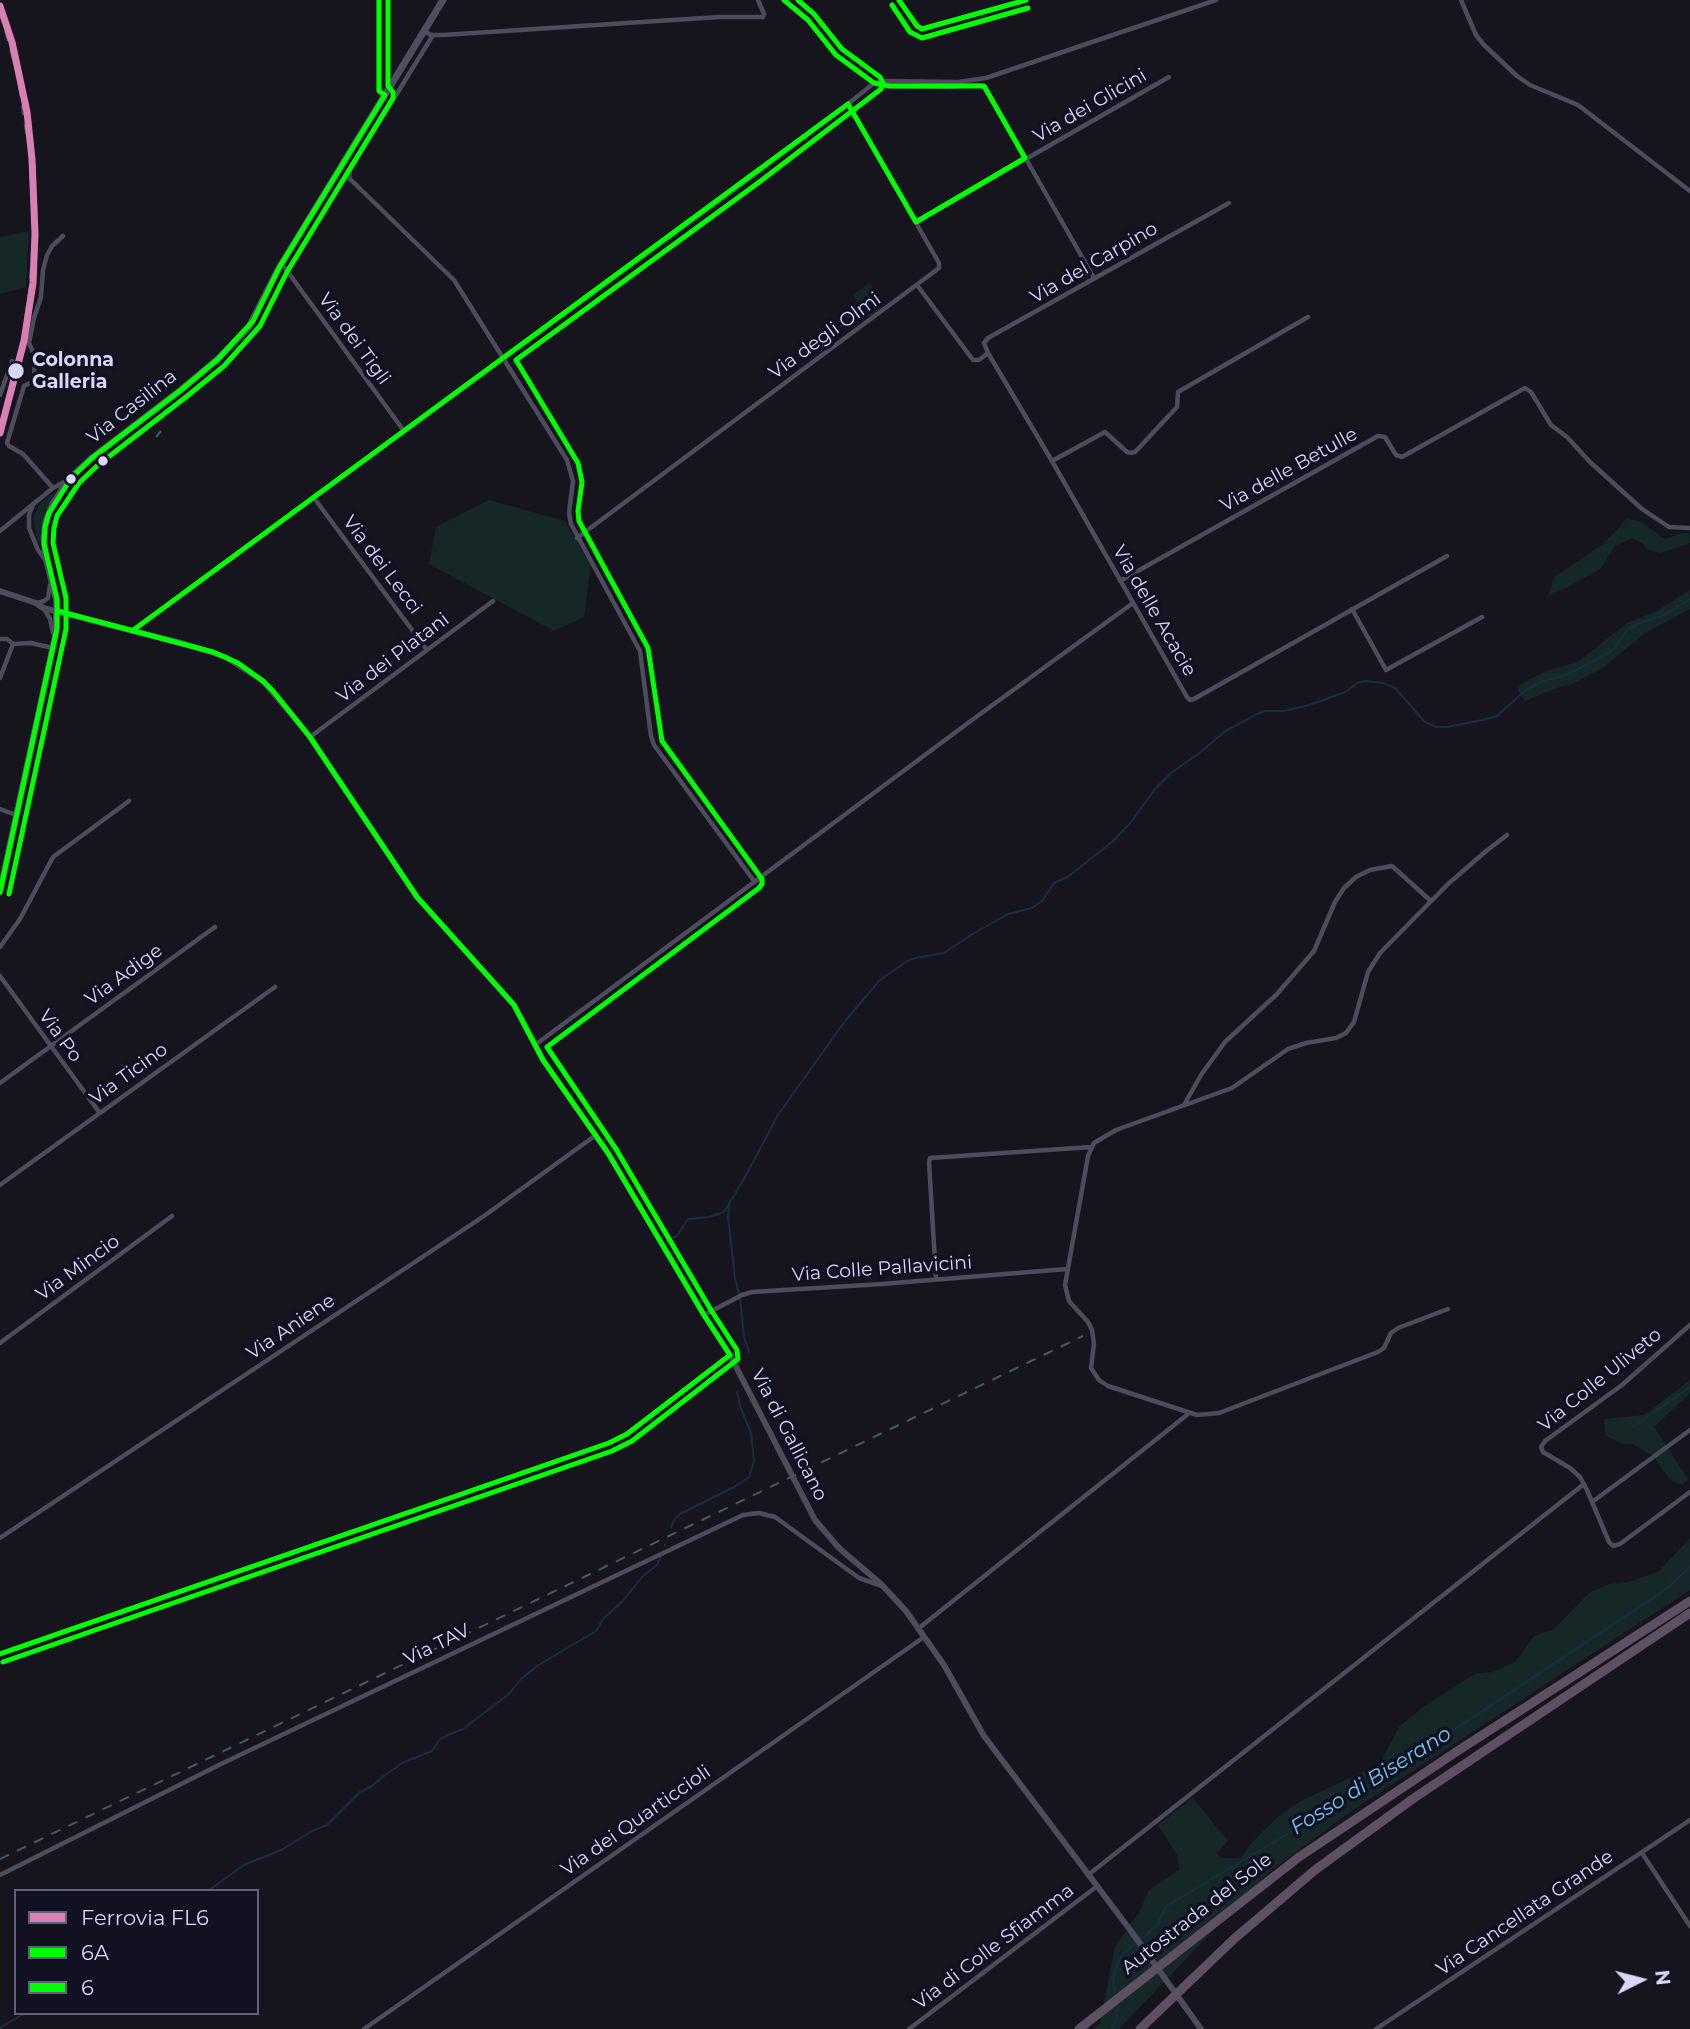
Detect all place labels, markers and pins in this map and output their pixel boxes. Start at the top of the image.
place label: Colonna Galleria [32,349,114,393]
marker: Colonna Galleria [6,361,26,381]
unlabelled marker [96,454,110,468]
unlabelled marker [64,472,78,486]

